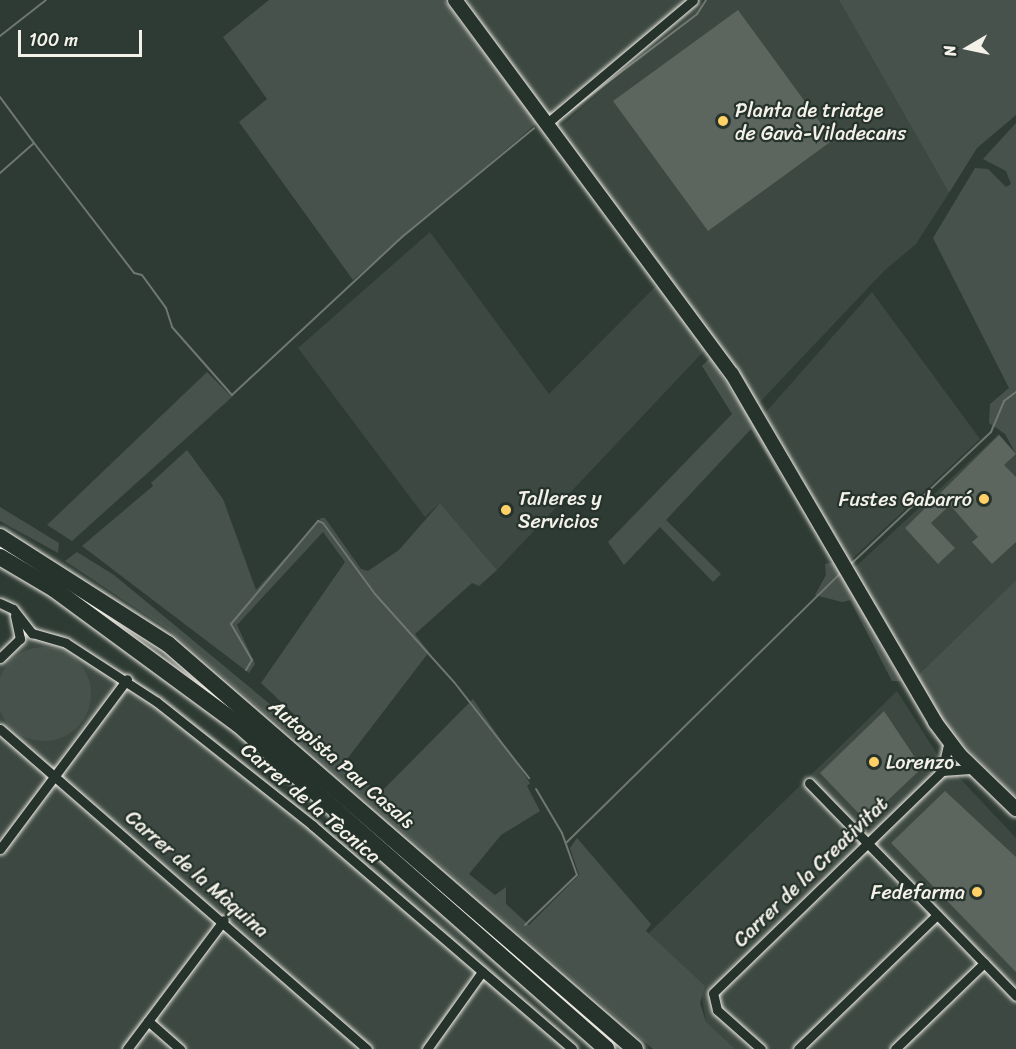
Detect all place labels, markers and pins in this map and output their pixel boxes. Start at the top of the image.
place label: Planta de triatge de Gavà-Viladecans [735,98,905,145]
marker: Planta de triatge de Gavà-Viladecans [716,114,730,128]
place label: Talleres y Servicios [518,486,602,533]
place label: Fustes Gabarró [839,487,972,511]
marker: Fustes Gabarró [977,492,991,506]
marker: Talleres y Servicios [499,503,513,517]
place label: Lorenzo [886,750,954,774]
marker: Lorenzo [867,755,881,769]
place label: Fedefarma [871,880,965,904]
marker: Fedefarma [970,885,984,899]

